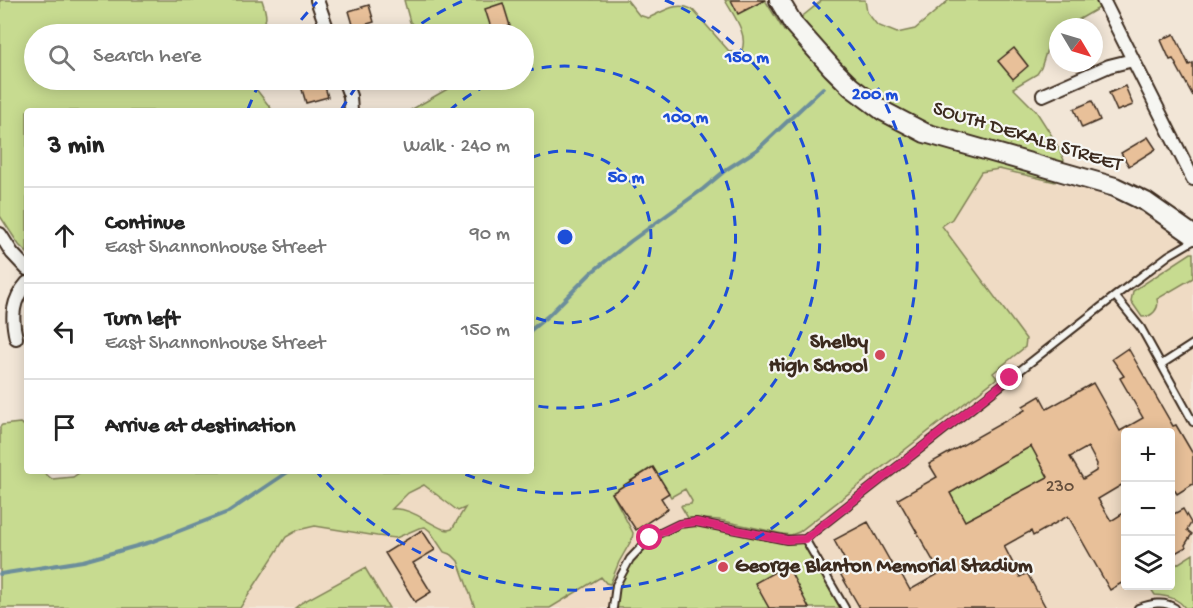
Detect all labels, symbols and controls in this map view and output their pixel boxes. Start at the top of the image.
north arrow [1049,18,1103,72]
search box [24,24,534,90]
icon: search [45,41,78,74]
text: Search here [93,44,201,70]
text: 150 m [724,48,769,69]
text: 200 m [852,85,898,106]
street label: SOUTH DEKALB STREET [929,97,1126,179]
text: 100 m [663,108,709,129]
text: 3 min [48,132,104,163]
text: Walk · 240 m [403,136,510,159]
text: 50 m [608,168,645,189]
text: Continue [105,211,185,237]
icon: ahead [48,219,81,252]
text: 90 m [470,224,510,247]
centre of rings [555,227,575,247]
text: East Shannonhouse Street [105,237,325,260]
text: Turn left [105,307,179,333]
icon: left [48,315,81,348]
text: 150 m [461,320,510,343]
place label: Shelby High School [769,331,869,380]
text: East Shannonhouse Street [105,333,325,356]
marker: Shelby High School [873,348,887,362]
route end [996,364,1022,390]
icon: arrive [48,411,81,444]
text: Arrive at destination [105,414,295,440]
map controls [1121,428,1175,590]
button: + [1121,428,1175,482]
house number: 230 [1046,477,1074,498]
button: − [1121,482,1175,536]
route start [636,524,662,550]
button: layers [1121,536,1175,590]
place label: George Blanton Memorial Stadium [735,555,1033,580]
marker: George Blanton Memorial Stadium [716,560,730,574]

